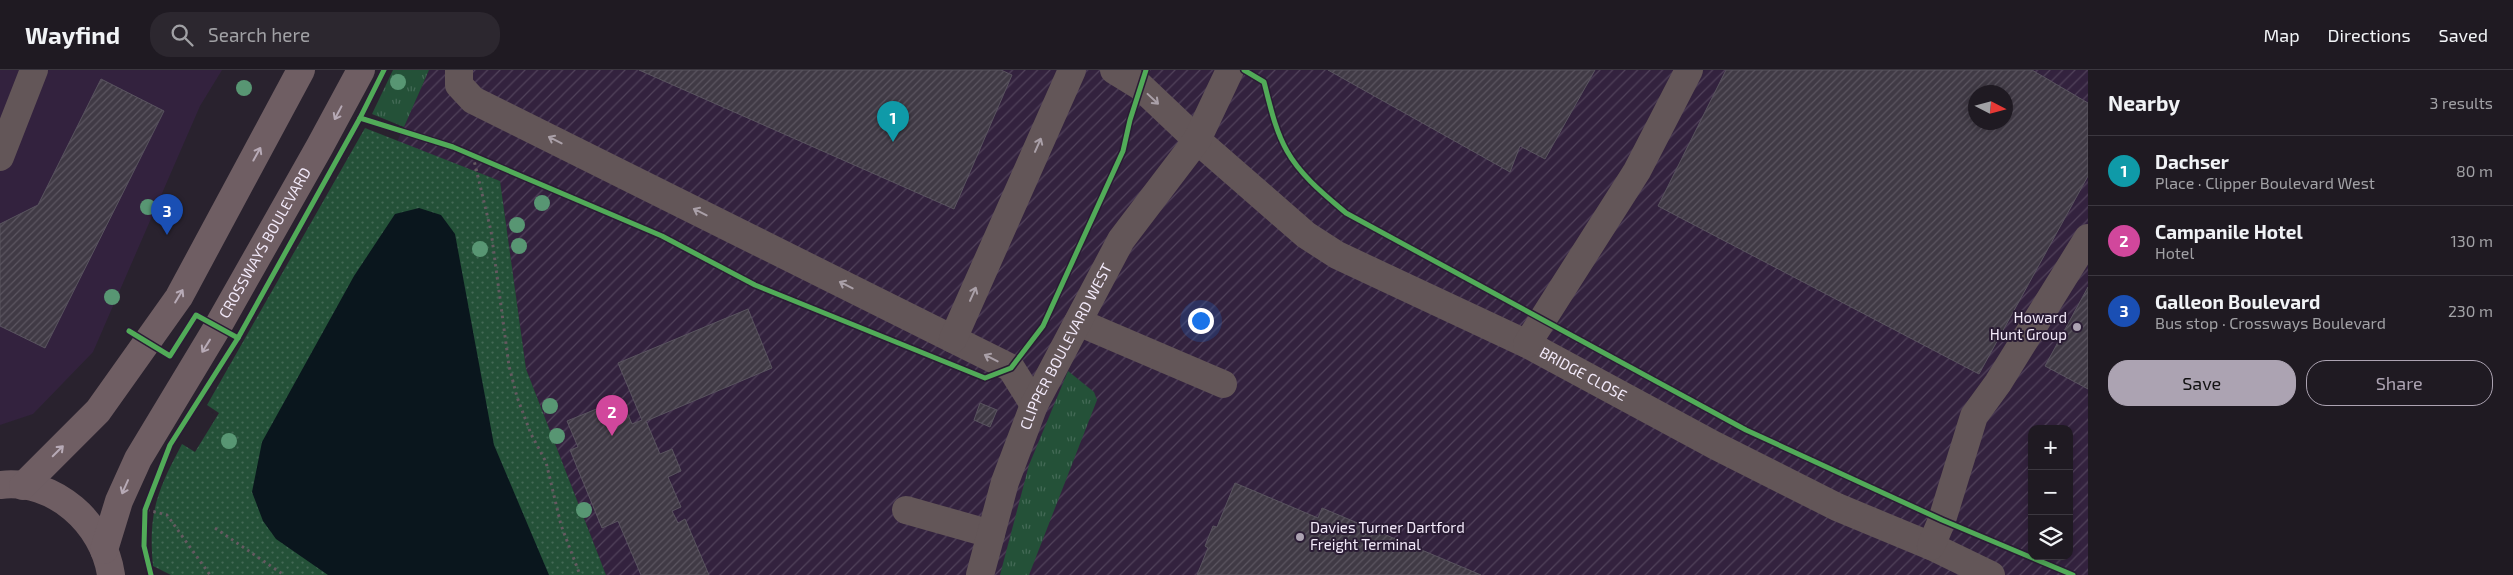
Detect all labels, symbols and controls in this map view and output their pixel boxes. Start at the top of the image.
search box [150,12,500,57]
text: Wayfind [25,20,120,49]
icon: search [168,21,196,49]
text: Search here [208,23,310,46]
text: Map [2263,24,2300,46]
text: Directions [2328,24,2411,46]
text: Saved [2439,24,2488,46]
north arrow [1968,85,2013,130]
text: Nearby [2108,90,2180,115]
one-way arrow [1146,93,1159,105]
text: 3 results [2430,93,2493,112]
pin: 1 [877,101,909,142]
one-way arrow [333,106,343,121]
one-way arrow [548,135,563,144]
one-way arrow [1033,138,1043,153]
one-way arrow [252,146,262,161]
text: Dachser [2155,150,2229,173]
text: 1 [2121,161,2127,180]
text: 80 m [2456,161,2493,180]
street label: CROSSWAYS BOULEVARD [215,164,314,321]
text: Place · Clipper Boulevard West [2155,173,2375,192]
pin: 3 [151,194,183,235]
one-way arrow [693,207,708,217]
text: Campanile Hotel [2155,220,2303,243]
text: 2 [2119,231,2129,250]
text: 130 m [2451,231,2493,250]
text: Hotel [2155,243,2194,262]
street label: CLIPPER BOULEVARD WEST [1016,260,1115,432]
one-way arrow [839,280,854,289]
one-way arrow [968,287,978,302]
one-way arrow [175,290,185,304]
text: Galleon Boulevard [2155,290,2320,313]
text: 3 [2119,301,2129,320]
text: 230 m [2448,301,2493,320]
your location [1188,308,1214,334]
place label: Howard Hunt Group [1990,308,2067,343]
text: Bus stop · Crossways Boulevard [2155,313,2386,332]
marker: Howard Hunt Group [2071,321,2083,333]
one-way arrow [201,338,211,352]
street label: BRIDGE CLOSE [1537,343,1630,404]
one-way arrow [984,353,999,362]
button: Save [2108,360,2296,406]
button: Share [2306,360,2493,406]
pin: 2 [596,395,628,436]
map controls [2028,425,2073,560]
button: + [2028,425,2073,470]
one-way arrow [52,445,64,457]
button: − [2028,470,2073,515]
one-way arrow [120,479,130,494]
button: layers [2028,515,2073,560]
place label: Davies Turner Dartford Freight Terminal [1310,518,1465,553]
marker: Davies Turner Dartford Freight Terminal [1294,531,1306,543]

